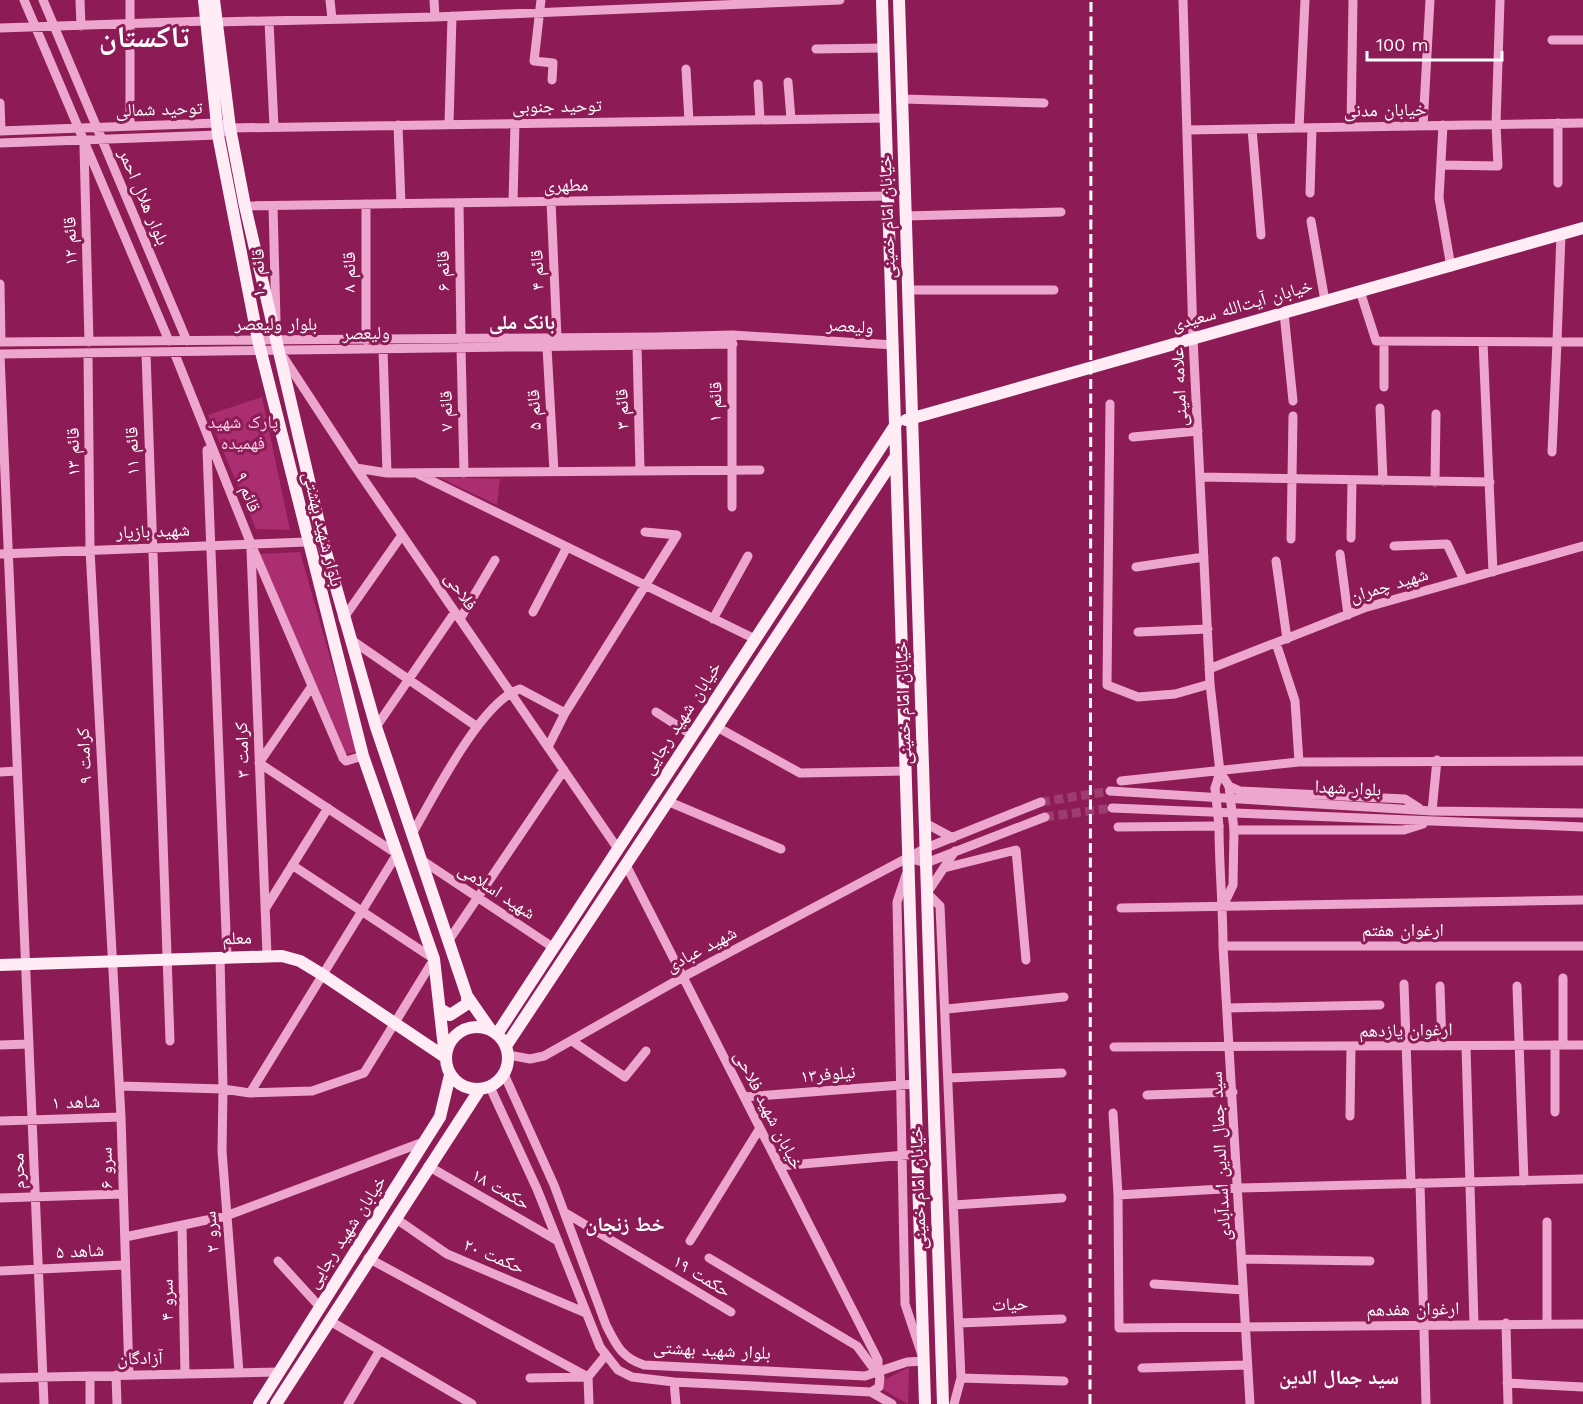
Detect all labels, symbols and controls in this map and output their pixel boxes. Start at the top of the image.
district label: تاکستان [99,19,189,55]
scale bar [1367,24,1502,62]
text: 100 m [1376,34,1429,55]
street label: توحید جنوبی [512,94,602,118]
street label: توحید شمالی [115,96,203,122]
street label: خیابان مدنی [1343,98,1427,122]
street label: بلوار هلال احمر [113,145,174,249]
street label: خیابان امام خمینی [874,155,901,279]
street label: مطهری [543,174,589,196]
street label: قائم ۱۲ [58,216,83,266]
street label: قائم ۱۰ [247,248,270,298]
street label: قائم ۴ [525,249,550,291]
street label: قائم ۶ [432,250,455,292]
street label: قائم ۸ [338,252,361,292]
street label: خیابان آیت‌الله سعیدی [1169,274,1315,336]
district label: بانک ملی [489,310,555,335]
street label: بلوار ولیعصر [234,313,317,335]
street label: ولیعصر [825,313,874,338]
street label: ولیعصر [341,322,390,344]
street label: علامه امینی [1166,347,1192,427]
street label: قائم ۱ [704,381,727,423]
street label: قائم ۳ [610,388,635,430]
street label: قائم ۵ [522,389,547,431]
street label: قائم ۷ [435,390,458,432]
park label: پارک شهید فهمیده [208,411,278,453]
street label: قائم ۱۱ [120,426,145,476]
street label: قائم ۱۳ [62,427,85,477]
street label: قائم ۹ [229,469,266,515]
street label: بلوار شهید بهشتی [298,469,348,589]
street label: شهید بازیار [115,519,190,543]
street label: شهید چمران [1347,563,1431,607]
street label: فلاحی [440,567,482,615]
street label: خیابان امام خمینی [890,641,917,765]
street label: خیابان شهید رجایی [636,657,726,779]
street label: کرامت ۳ [230,721,253,778]
street label: کرامت ۹ [72,727,95,785]
street label: بلوار شهدا [1314,775,1382,800]
street label: شهید اسلامی [454,858,540,924]
street label: ارغوان هفتم [1362,919,1444,942]
street label: شهید عبادی [662,921,740,977]
street label: معلم [222,926,252,951]
street label: ارغوان یازدهم [1359,1018,1453,1043]
street label: خیابان شهید فلاحی [729,1047,809,1173]
street label: نیلوفر۱۳ [800,1061,856,1087]
street label: سید جمال الدین اسدآبادی [1205,1071,1235,1241]
street label: شاهد ۱ [51,1090,100,1113]
street label: خیابان امام خمینی [905,1126,932,1250]
street label: سرو ۶ [95,1147,116,1189]
street label: محرم [6,1152,31,1190]
street label: حکمت ۱۸ [468,1163,534,1214]
street label: خیابان شهید رجایی [301,1171,391,1293]
street label: سرو ۲ [198,1210,223,1254]
district label: خط زنجان [585,1212,665,1236]
street label: حکمت ۲۰ [461,1233,528,1278]
street label: شاهد ۵ [55,1239,105,1262]
street label: حکمت ۱۹ [669,1250,735,1301]
street label: سرو ۴ [156,1279,177,1321]
street label: حیات [991,1292,1029,1315]
street label: ارغوان هفدهم [1366,1297,1460,1322]
street label: بلوار شهید بهشتی [653,1336,771,1364]
street label: آزادگان [117,1347,163,1369]
district label: سید جمال الدین [1279,1365,1399,1390]

